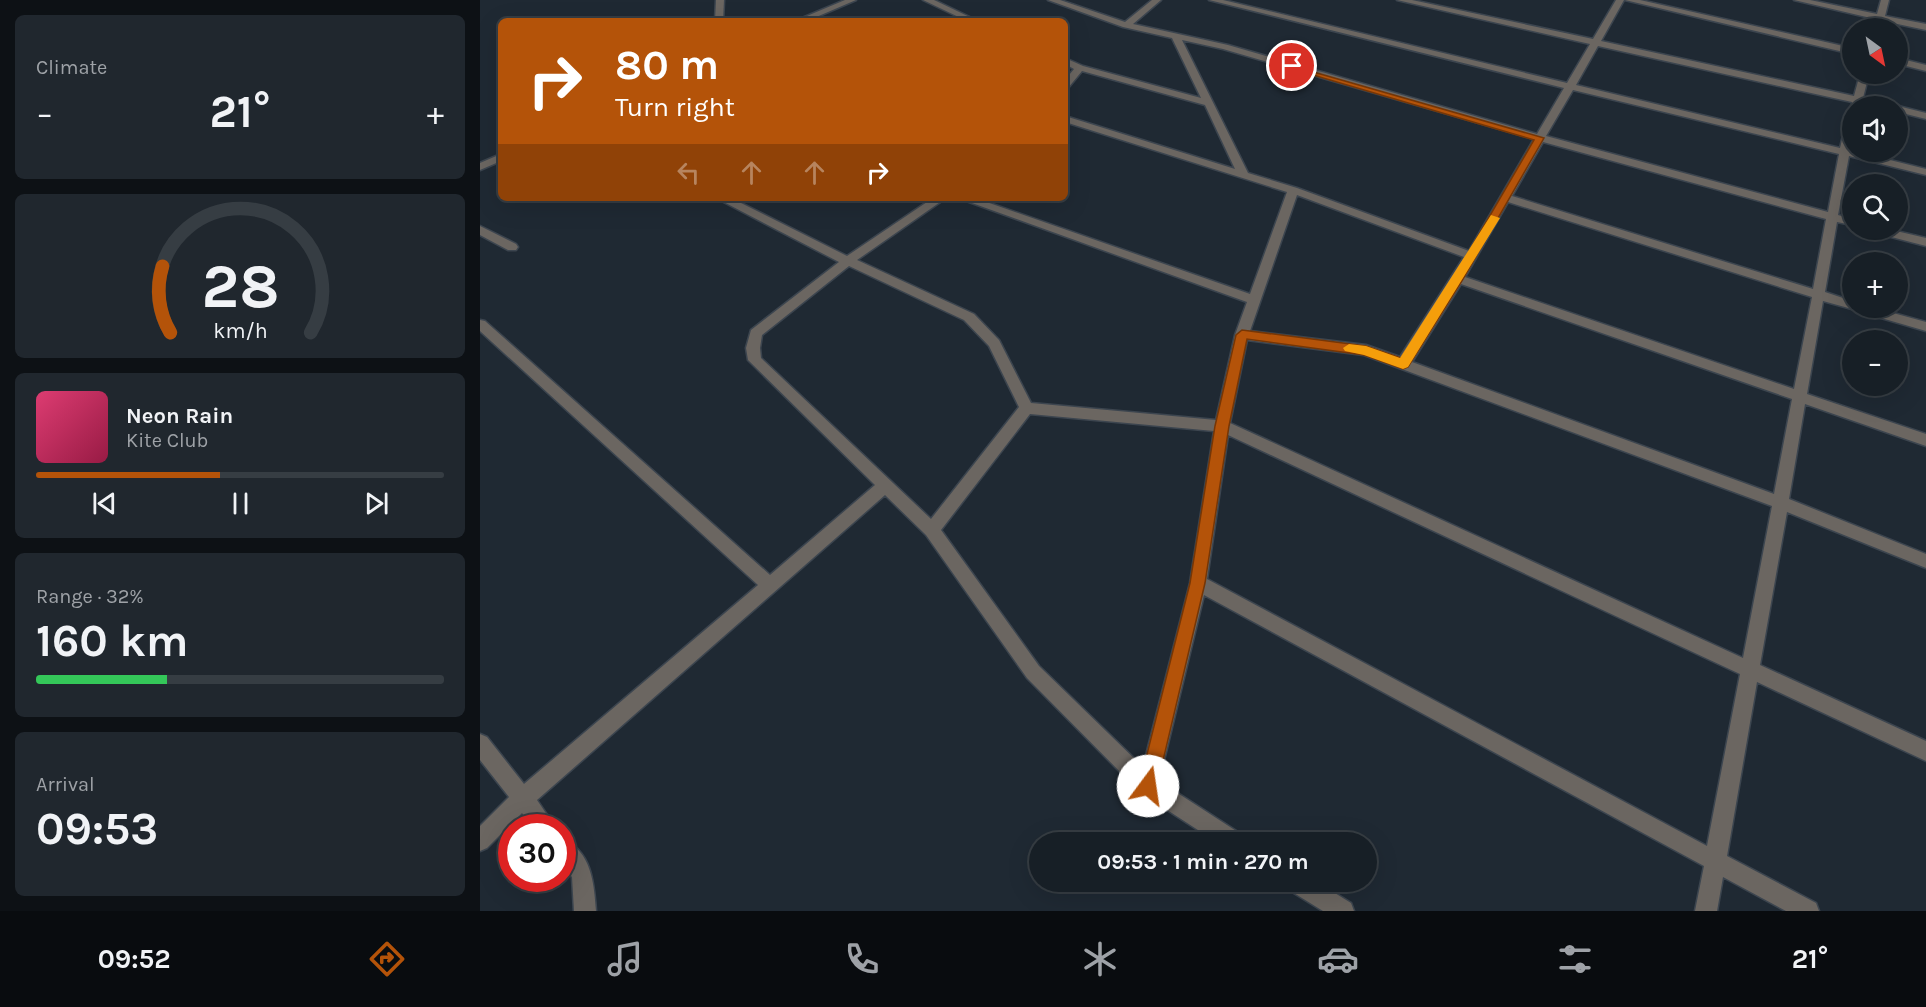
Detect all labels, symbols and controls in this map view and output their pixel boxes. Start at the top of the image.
north arrow [1842,18,1908,84]
map controls [1842,18,1908,396]
text: 80 m [615,40,719,90]
pin [1266,40,1317,91]
icon: right [516,42,594,120]
icon: arrive [1275,49,1308,82]
text: Climate [36,56,107,79]
text: 21° [210,86,270,138]
text: Turn right [615,91,735,123]
text: − [36,94,53,132]
text: + [427,94,444,132]
button: sound [1842,96,1908,162]
icon: left [672,156,705,189]
icon: ahead [735,156,768,189]
icon: ahead [798,156,831,189]
icon: right [861,156,894,189]
button: search [1842,174,1908,240]
text: 28 [201,250,279,323]
button: + [1842,252,1908,318]
text: km/h [213,319,267,344]
button: − [1842,330,1908,396]
text: Neon Rain [126,403,233,429]
text: Kite Club [126,429,208,452]
icon: previous [88,487,121,520]
icon: pause [224,487,257,520]
icon: next [360,487,393,520]
text: Range · 32% [36,585,144,608]
text: 160 km [36,615,189,667]
position arrow [1116,754,1180,818]
text: Arrival [36,773,95,796]
text: 09:53 [36,803,158,855]
speed limit sign: 30 [498,814,576,892]
text: 09:53 · 1 min · 270 m [1097,849,1309,875]
icon: directions [366,938,408,980]
icon: music [604,938,646,980]
icon: phone [841,938,883,980]
icon: climate [1079,938,1121,980]
icon: car [1317,938,1359,980]
icon: filters [1554,938,1596,980]
text: 09:52 [98,943,171,975]
text: 21° [1792,943,1828,975]

